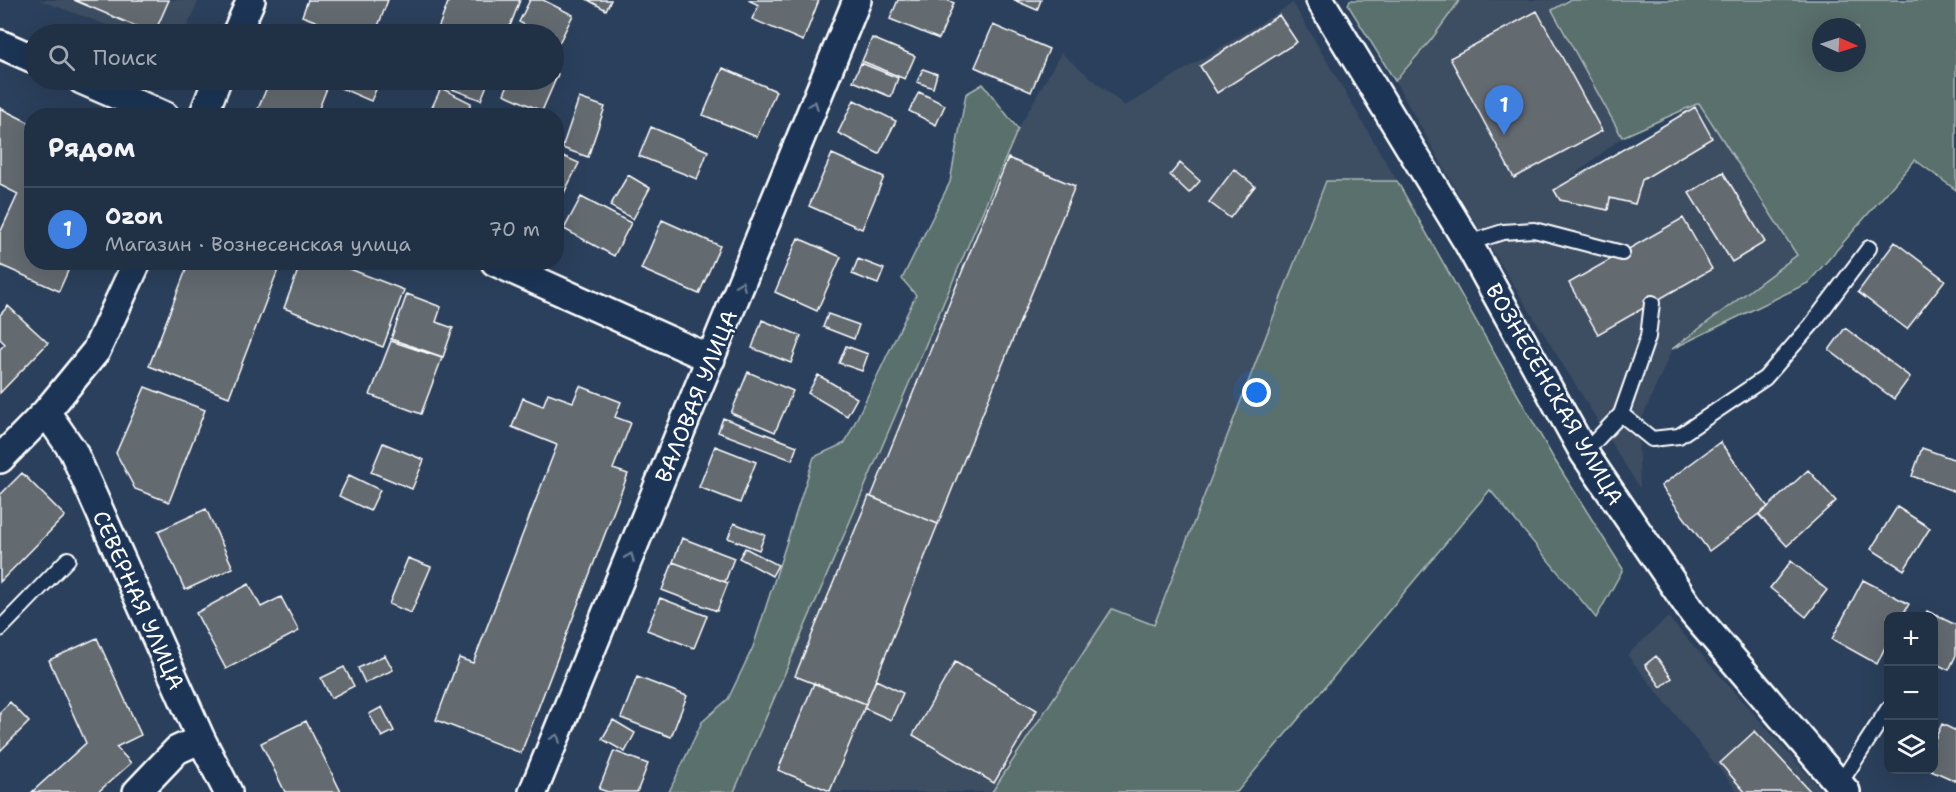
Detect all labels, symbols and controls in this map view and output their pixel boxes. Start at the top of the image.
north arrow [1812,18,1866,72]
search box [24,24,564,90]
icon: search [45,41,78,74]
text: Поиск [93,43,157,72]
pin: 1 [1484,86,1524,135]
one-way arrow [807,100,819,111]
text: Рядом [48,130,135,165]
text: Ozon [105,202,163,231]
text: 1 [63,216,72,242]
text: 70 m [488,216,540,242]
text: Магазин · Вознесенская улица [105,231,411,257]
street label: ВОЗНЕСЕНСКАЯ УЛИЦА [1479,278,1630,511]
one-way arrow [734,281,746,292]
street label: ВАЛОВАЯ УЛИЦА [649,306,744,487]
your location [1242,378,1271,407]
street label: СЕВЕРНАЯ УЛИЦА [86,506,191,694]
one-way arrow [623,553,635,564]
map controls [1884,612,1938,774]
button: + [1884,612,1938,666]
button: − [1884,666,1938,720]
button: layers [1884,720,1938,774]
one-way arrow [549,733,561,744]

